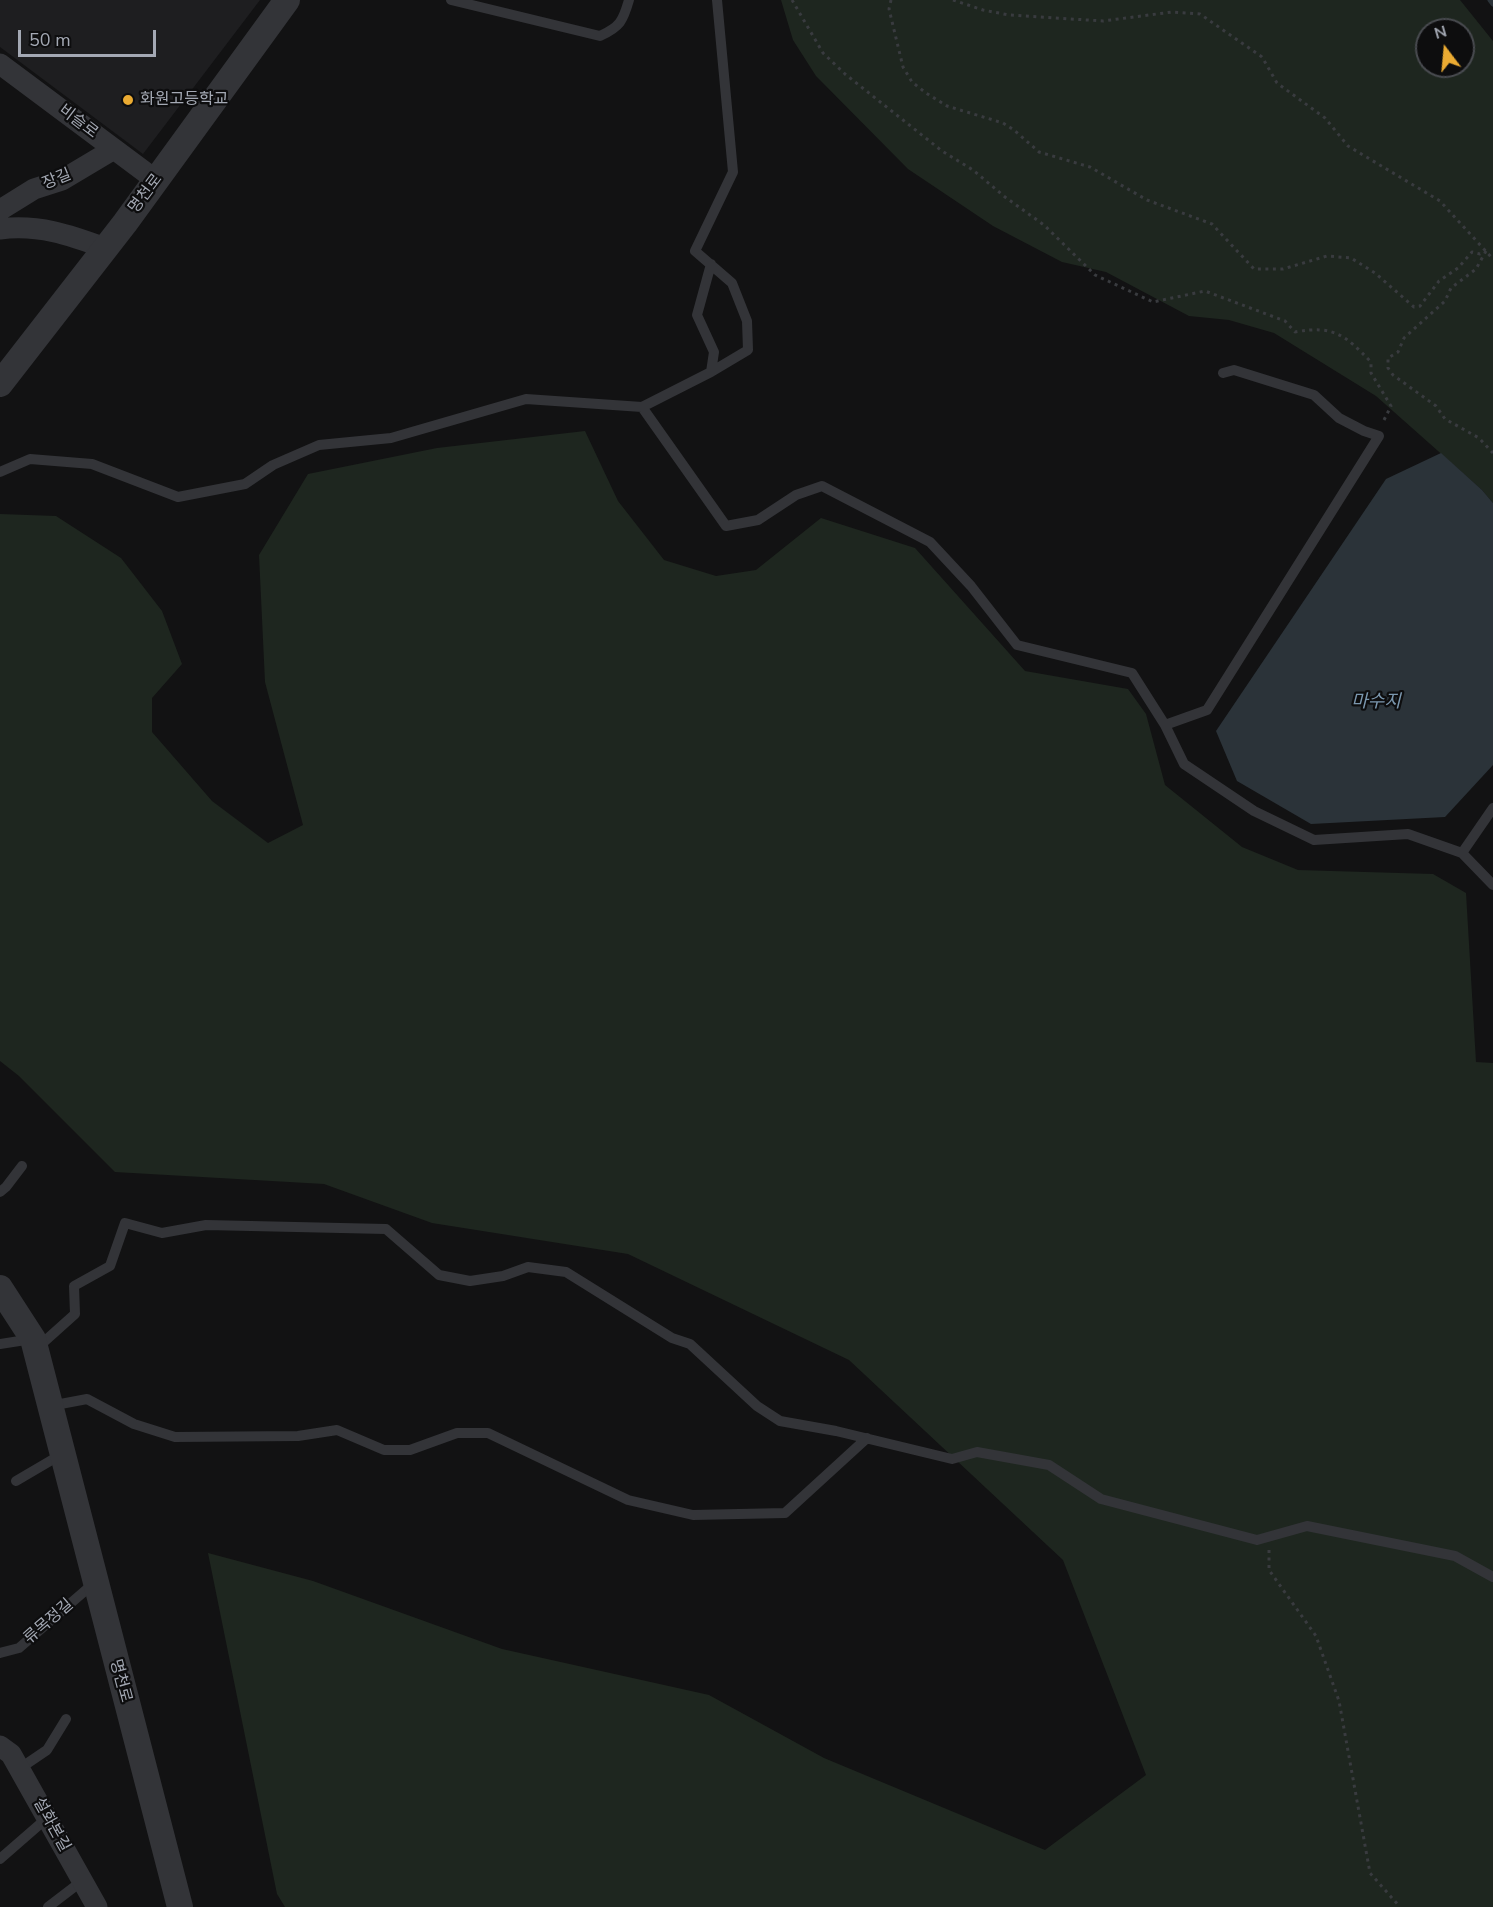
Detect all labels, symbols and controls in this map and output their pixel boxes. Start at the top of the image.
scale bar [21,18,159,56]
north arrow [1415,18,1475,78]
text: N [1432,20,1449,45]
text: 50 m [29,28,71,52]
place label: 화원고등학교 [140,90,228,110]
marker: 화원고등학교 [121,93,135,107]
street label: 비슬로 [55,101,101,143]
street label: 장길 [40,166,74,194]
street label: 명천로 [125,171,167,217]
water label: 마수지 [1351,692,1401,714]
street label: 류목정길 [20,1595,78,1649]
street label: 명천로 [105,1657,135,1705]
street label: 설화본길 [28,1795,74,1855]

